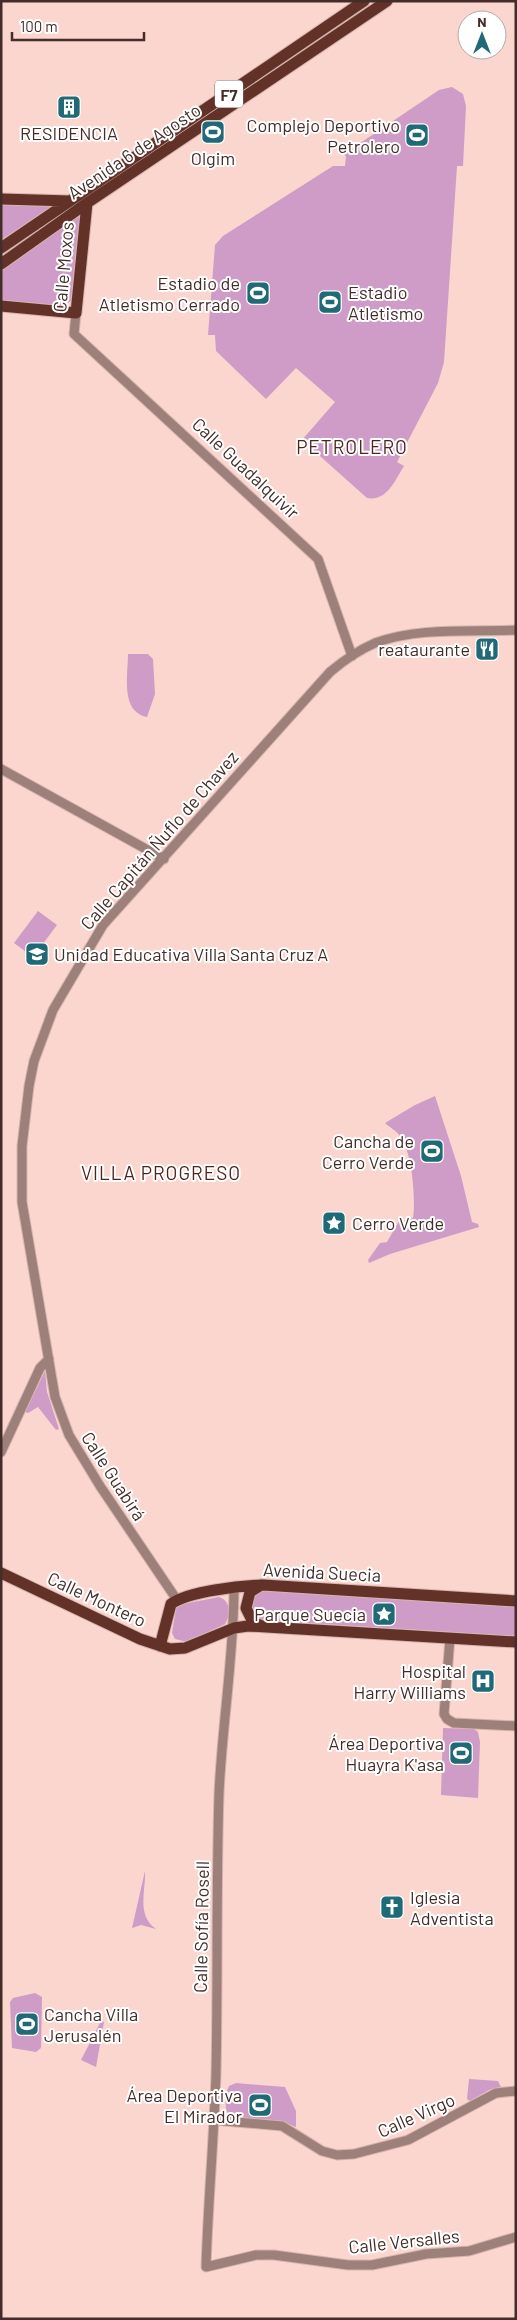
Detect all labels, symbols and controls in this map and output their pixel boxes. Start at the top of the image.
scale bar [12,10,145,42]
north arrow [457,10,507,60]
text: N [477,13,487,30]
text: 100 m [20,17,58,35]
road number: F7 [215,80,243,108]
building icon: RESIDENCIA [56,94,82,120]
street label: Avenida 6 de Agosto [63,98,205,204]
place label: Complejo Deportivo Petrolero [247,114,400,157]
sports icon: Olgim [200,119,226,145]
place label: RESIDENCIA [20,122,118,144]
sports icon: Complejo Deportivo Petrolero [404,122,430,148]
place label: Olgim [191,147,235,169]
street label: Calle Moxos [48,221,78,313]
place label: Estadio de Atletismo Cerrado [99,272,240,315]
sports icon: Estadio de Atletismo Cerrado [245,280,271,306]
place label: Estadio Atletismo [348,281,423,324]
sports icon: Estadio Atletismo [317,289,343,315]
street label: Calle Guadalquivir [188,413,304,524]
district label: PETROLERO [296,435,408,458]
restaurant icon: reataurante [474,636,500,662]
place label: reataurante [378,638,470,660]
street label: Calle Capitán Ñuflo de Chavez [75,746,243,934]
school or university icon: Unidad Educativa Villa Santa Cruz A [24,941,50,967]
place label: Unidad Educativa Villa Santa Cruz A [54,943,328,965]
place label: Cancha de Cerro Verde [322,1130,414,1173]
sports icon: Cancha de Cerro Verde [419,1138,445,1164]
district label: VILLA PROGRESO [81,1161,241,1184]
place icon: Cerro Verde [321,1210,347,1236]
place label: Cerro Verde [352,1212,444,1234]
street label: Calle Guabirá [77,1427,151,1525]
street label: Avenida Suecia [262,1558,382,1586]
street label: Calle Montero [44,1567,150,1631]
place icon: Parque Suecia [371,1601,397,1627]
place label: Parque Suecia [254,1603,366,1625]
place label: Hospital Harry Williams [354,1660,466,1703]
hospital icon: Hospital Harry Williams [470,1668,496,1694]
place label: Área Deportiva Huayra K'asa [328,1732,444,1775]
sports icon: Área Deportiva Huayra K'asa [448,1740,474,1766]
street label: Calle Sofía Rosell [189,1861,213,1993]
place label: Iglesia Adventista [410,1886,494,1929]
church icon: Iglesia Adventista [379,1894,405,1920]
place label: Cancha Villa Jerusalén [44,2003,138,2046]
sports icon: Cancha Villa Jerusalén [14,2011,40,2037]
place label: Área Deportiva El Mirador [126,2084,242,2127]
street label: Calle Virgo [374,2088,458,2142]
sports icon: Área Deportiva El Mirador [247,2092,273,2118]
street label: Calle Versalles [347,2224,461,2258]

